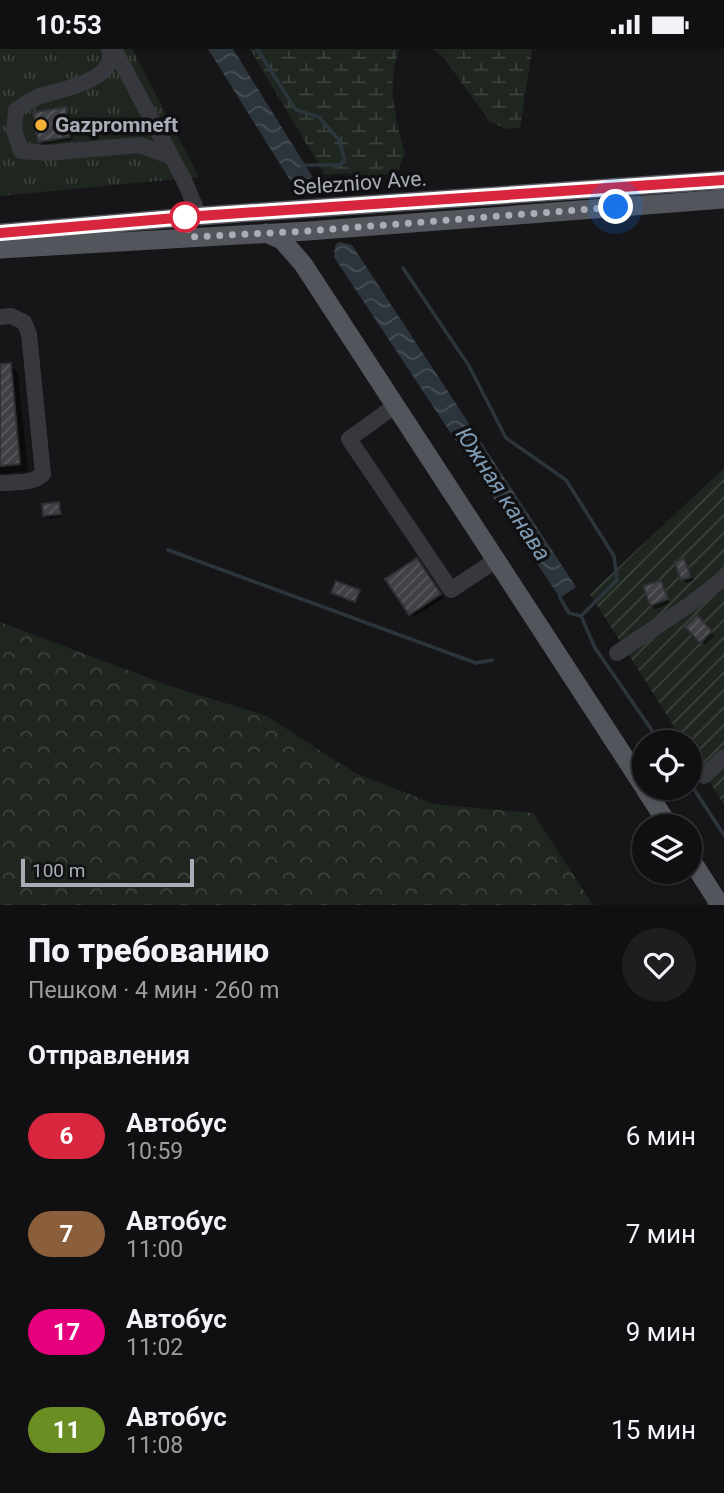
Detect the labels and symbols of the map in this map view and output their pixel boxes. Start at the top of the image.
place label: Gazpromneft [55,113,178,137]
marker: Gazpromneft [33,117,49,133]
street label: Selezniov Ave. [292,166,428,200]
your location [598,189,633,224]
unlabelled marker [170,202,200,232]
water label: Южная канава [450,422,556,566]
scale bar [21,856,194,888]

